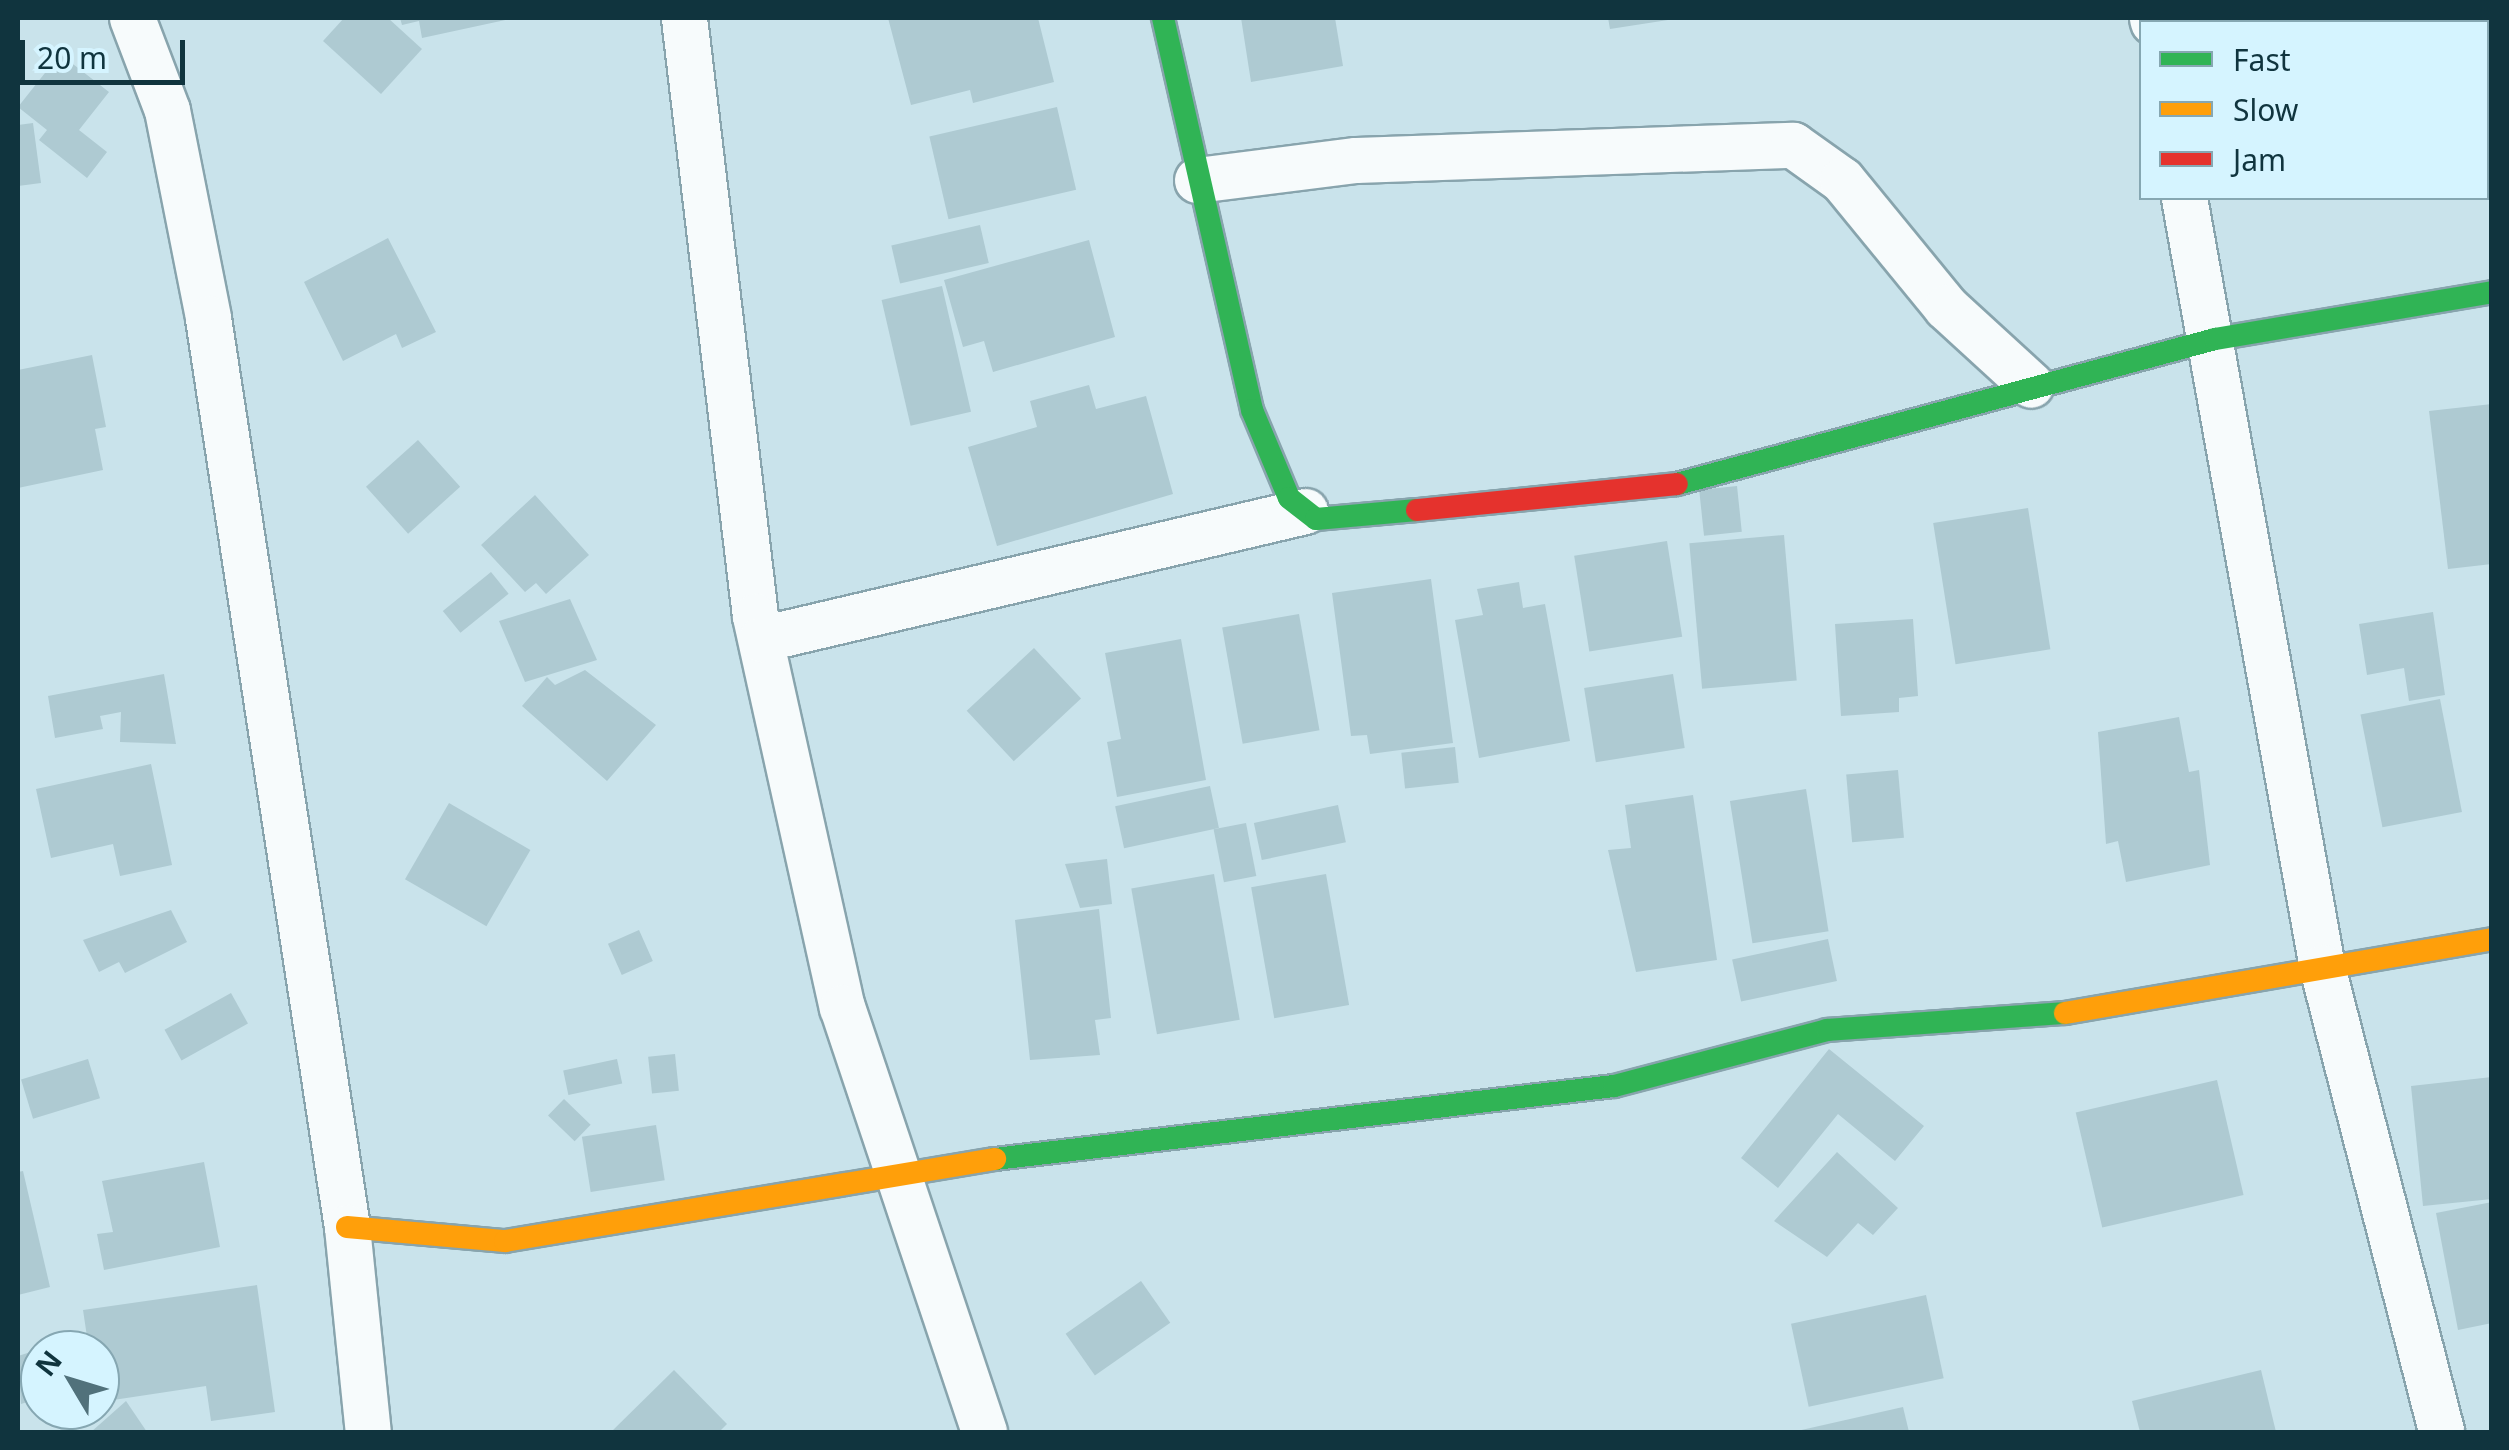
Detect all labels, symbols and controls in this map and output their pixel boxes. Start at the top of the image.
scale bar [25,20,190,82]
legend [2139,20,2489,200]
text: 20 m [37,37,107,78]
text: Fast [2233,39,2291,80]
text: Slow [2233,89,2298,130]
text: Jam [2233,139,2286,180]
north arrow [20,1330,120,1430]
text: N [26,1342,70,1383]

